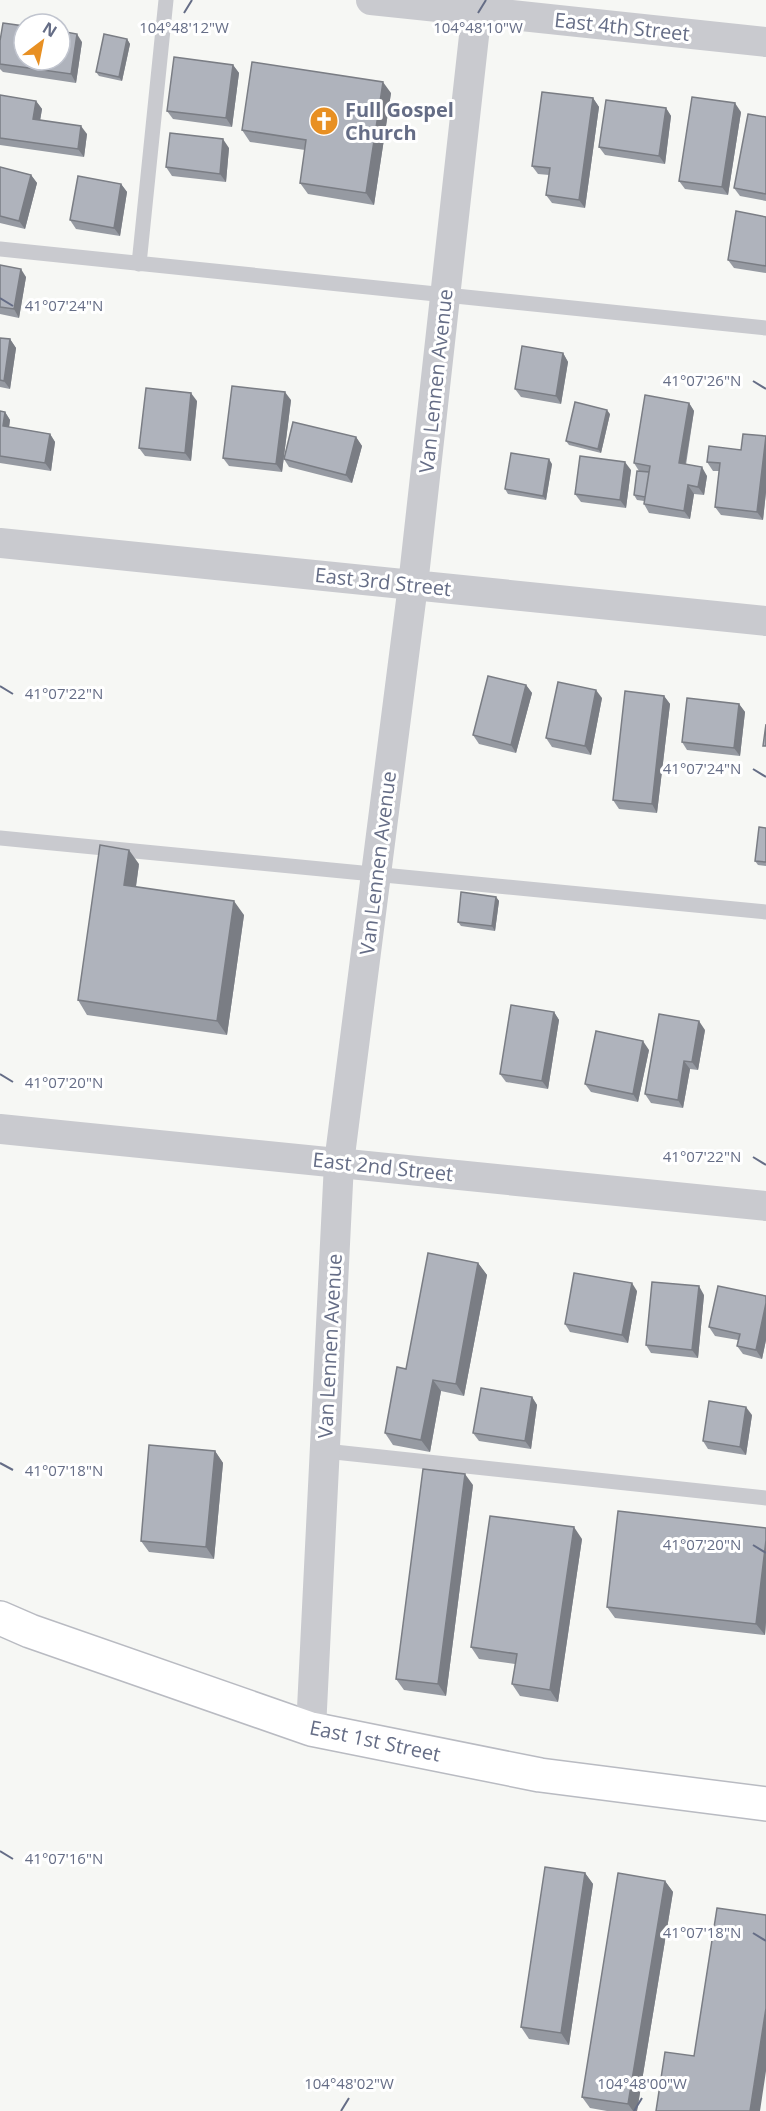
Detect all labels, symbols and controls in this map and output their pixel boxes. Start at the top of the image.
street label: East 4th Street [553,6,691,47]
north arrow [12,12,72,72]
text: N [39,17,61,42]
text: 104°48'12"W [139,17,229,37]
text: 104°48'10"W [433,17,523,37]
place label: Full Gospel Church [345,96,454,146]
church icon: Full Gospel Church [308,105,340,137]
street label: Van Lennen Avenue [412,288,459,474]
text: 41°07'24"N [25,295,103,315]
text: 41°07'26"N [663,370,741,390]
street label: East 3rd Street [314,561,453,602]
text: 41°07'22"N [25,683,103,703]
text: 41°07'24"N [663,758,741,778]
street label: Van Lennen Avenue [353,769,402,956]
text: 41°07'20"N [25,1072,103,1092]
street label: East 2nd Street [311,1146,455,1187]
text: 41°07'22"N [663,1146,741,1166]
street label: Van Lennen Avenue [311,1253,348,1439]
text: 41°07'18"N [25,1460,103,1480]
text: 41°07'20"N [663,1534,741,1554]
street label: East 1st Street [307,1713,443,1768]
text: 41°07'16"N [25,1848,103,1868]
text: 41°07'18"N [663,1922,741,1942]
text: 104°48'02"W [304,2073,394,2093]
text: 104°48'00"W [597,2073,687,2093]

